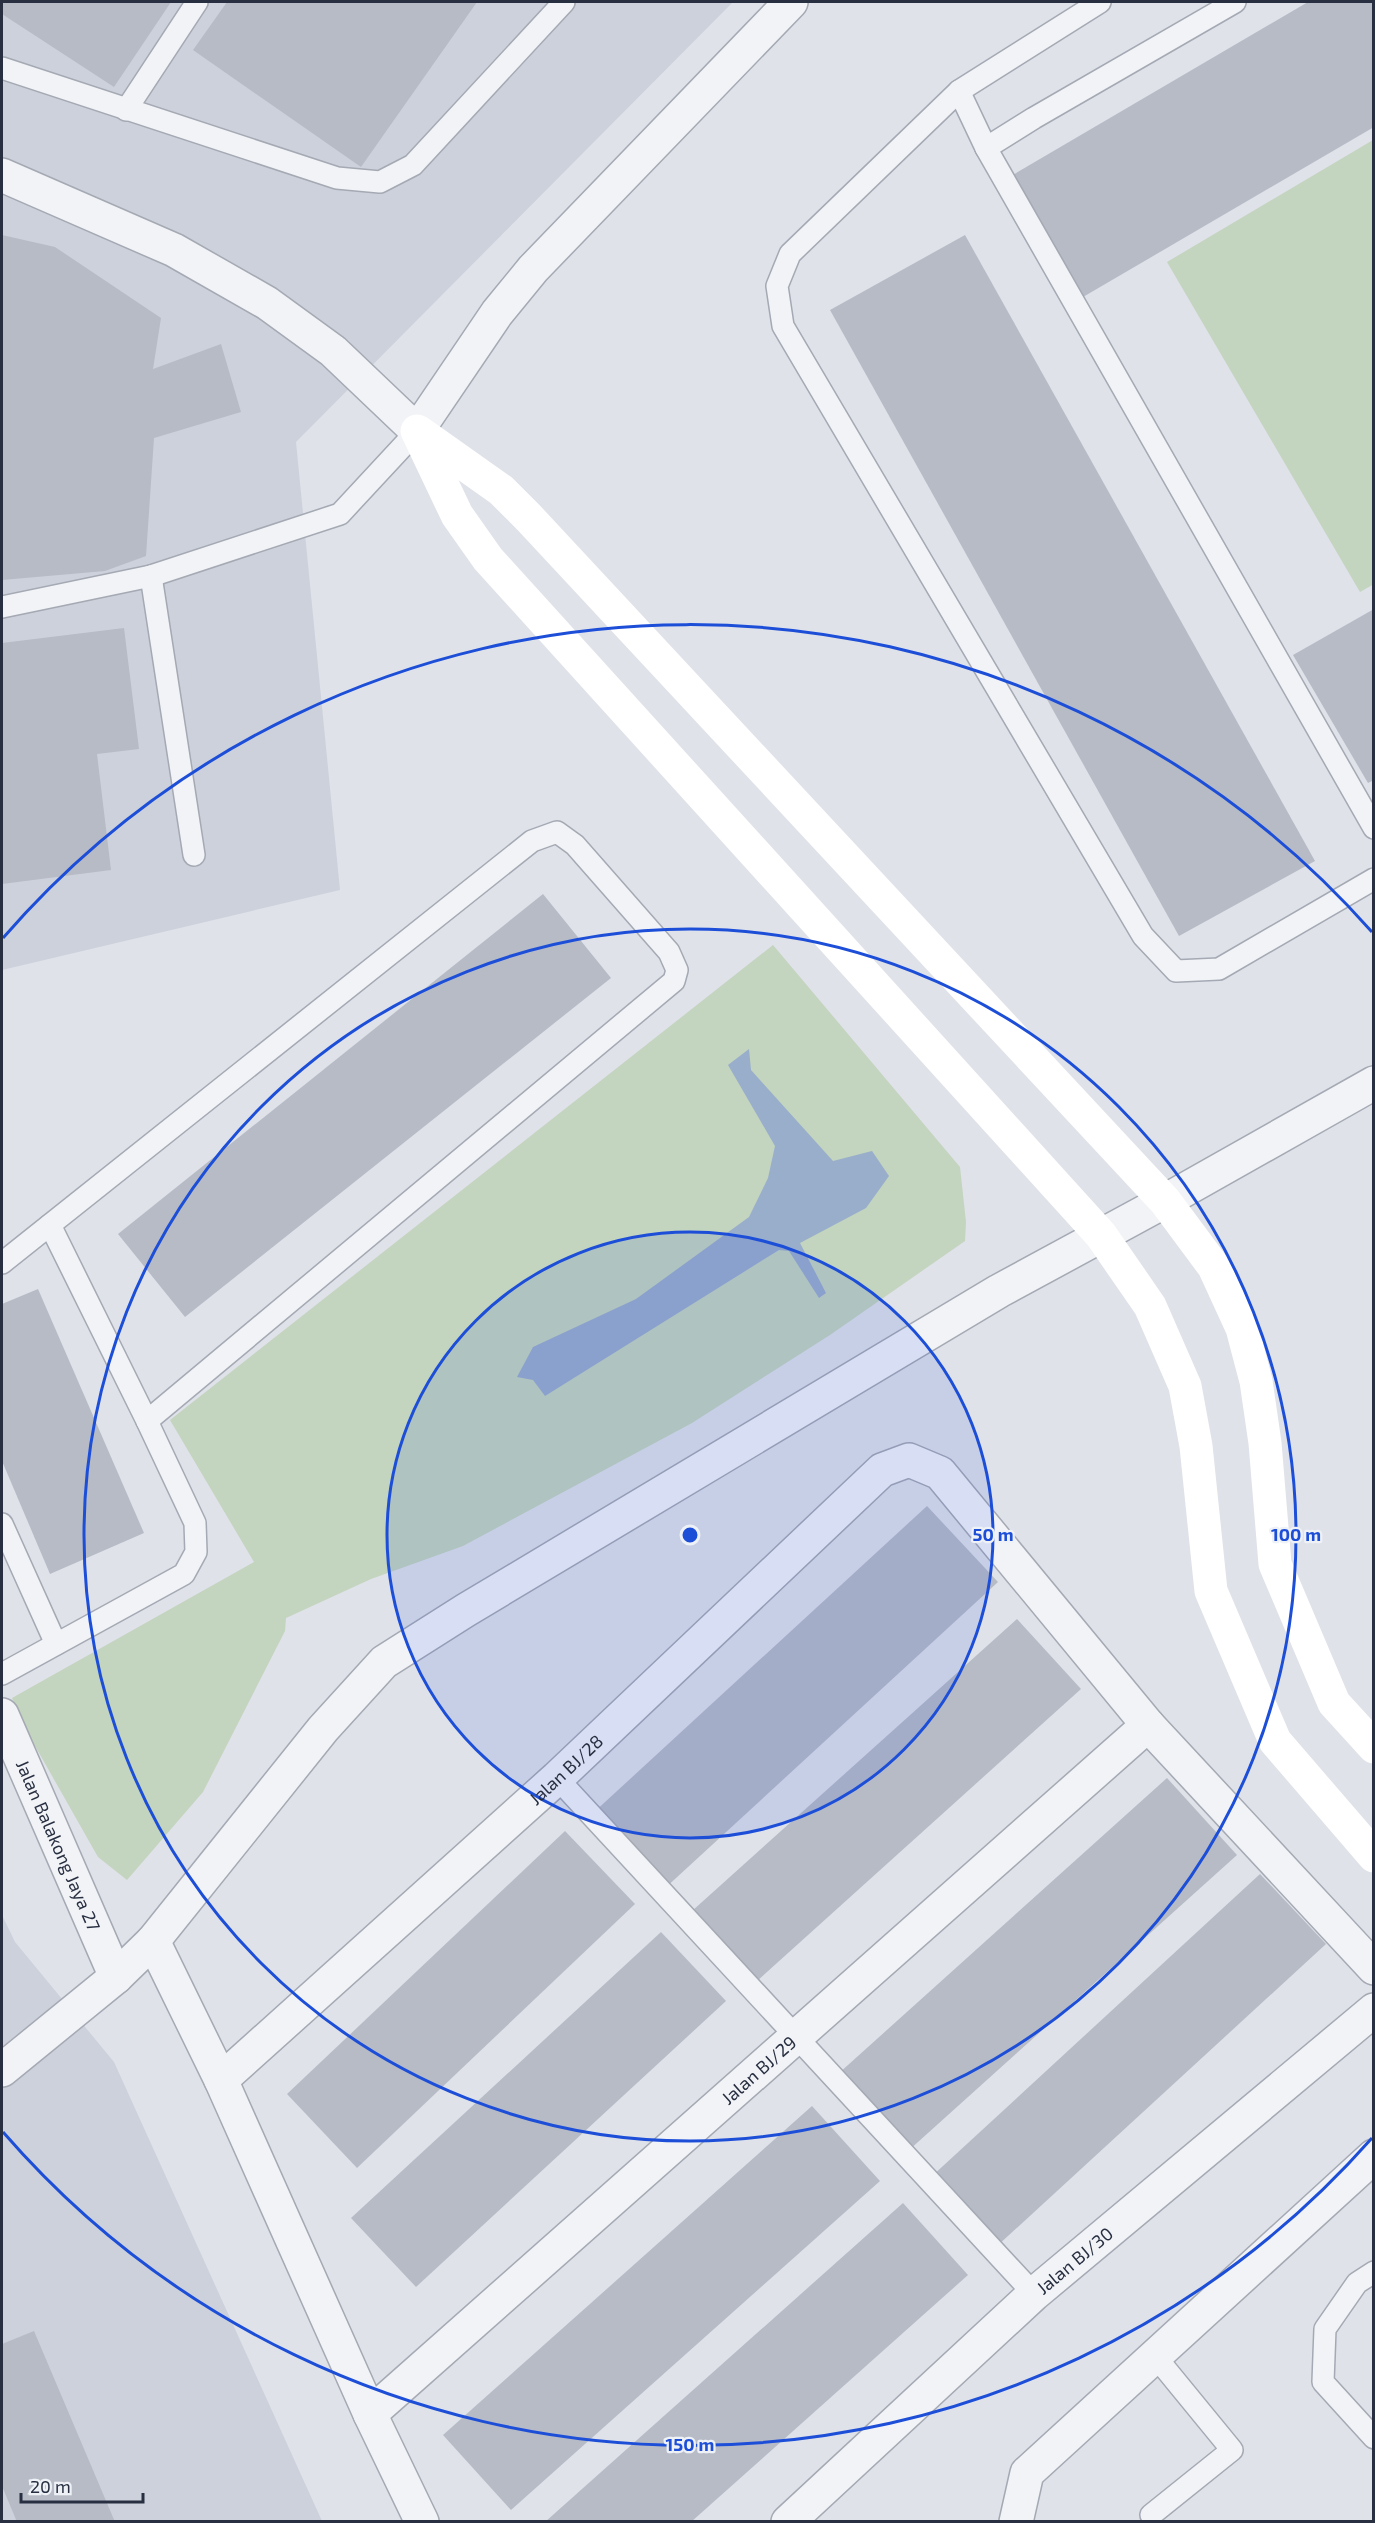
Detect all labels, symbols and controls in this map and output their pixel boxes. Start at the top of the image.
text: 50 m [972,1523,1014,1545]
text: 100 m [1271,1523,1321,1545]
centre of rings [680,1525,700,1545]
street label: Jalan BJ/28 [524,1730,607,1809]
street label: Jalan Balakong Jaya 27 [12,1756,105,1934]
street label: Jalan BJ/29 [717,2031,800,2109]
street label: Jalan BJ/30 [1032,2222,1117,2298]
text: 150 m [666,2433,714,2455]
scale bar [21,2466,142,2504]
text: 20 m [30,2475,71,2497]

